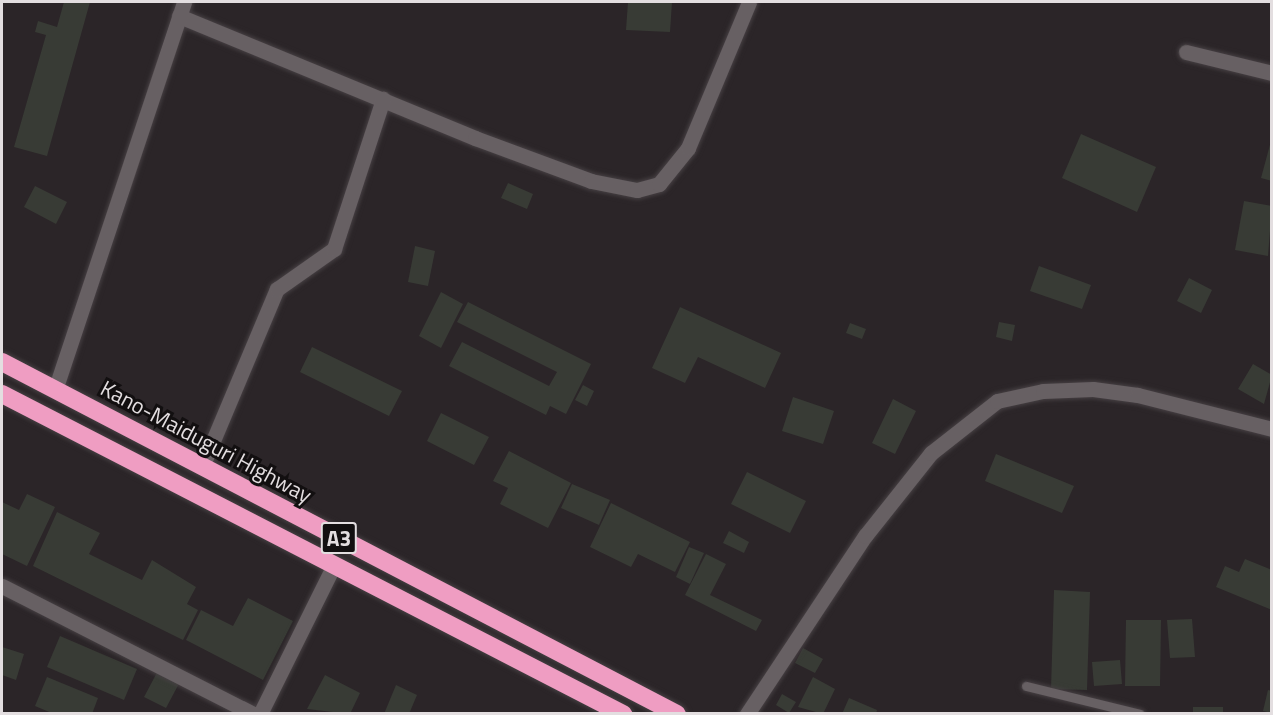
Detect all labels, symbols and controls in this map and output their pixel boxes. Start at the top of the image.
street label: Kano-Maiduguri Highway [96,375,316,509]
road number: A3 [320,520,358,556]

